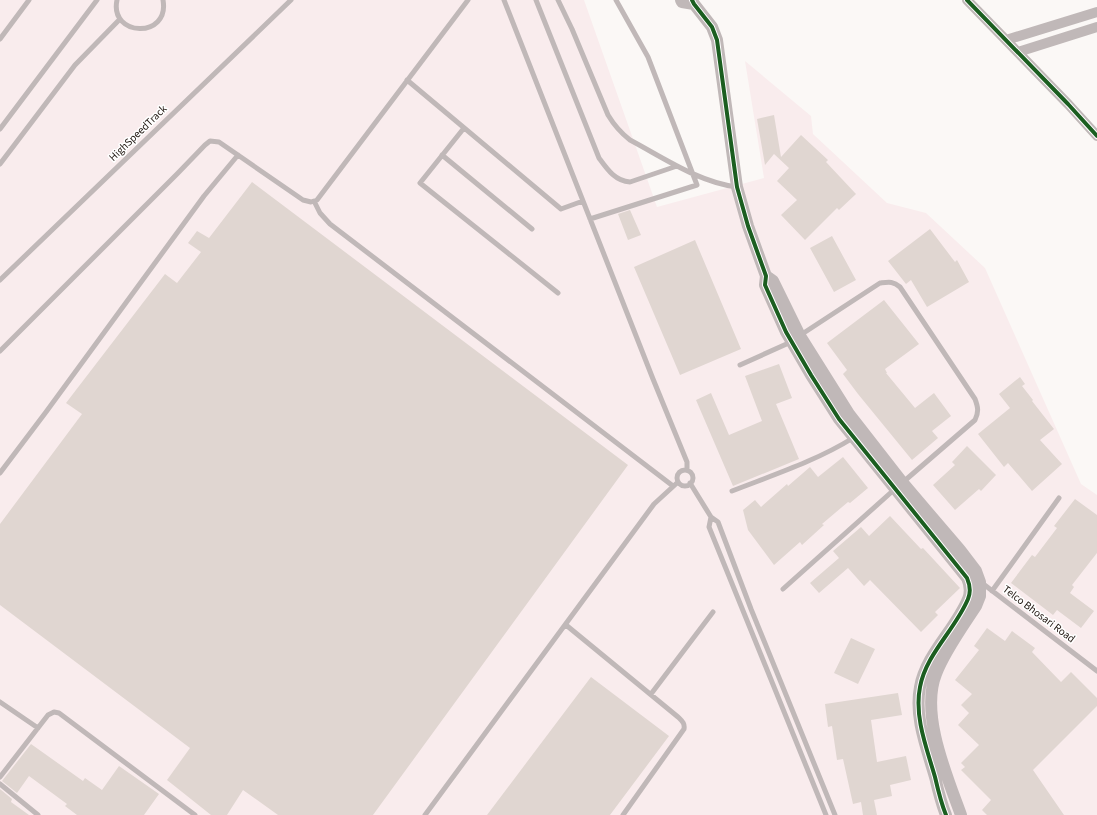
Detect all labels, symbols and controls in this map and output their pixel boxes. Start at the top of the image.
street label: HighSpeedTrack [106,101,171,165]
street label: Telco Bhosari Road [1000,582,1078,646]

